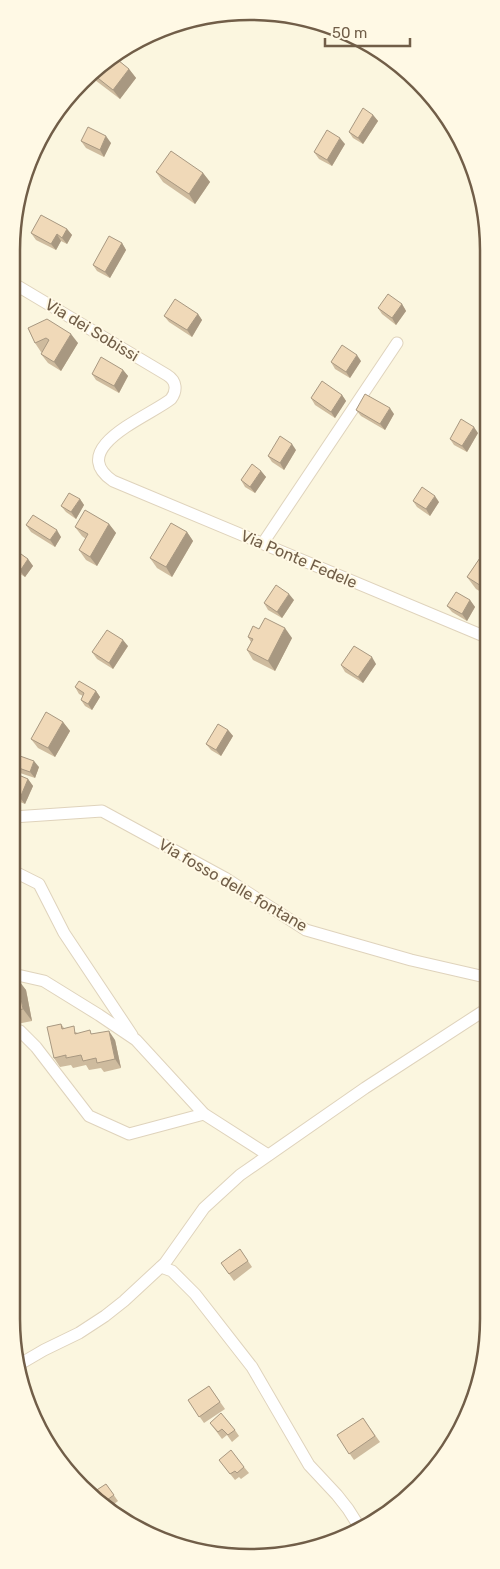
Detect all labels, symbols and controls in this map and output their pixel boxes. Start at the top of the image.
scale bar [325,15,410,47]
text: 50 m [332,24,367,42]
street label: Via dei Sobissi [42,295,142,365]
street label: Via Ponte Fedele [238,526,360,592]
street label: Via fosso delle fontane [155,835,311,935]

